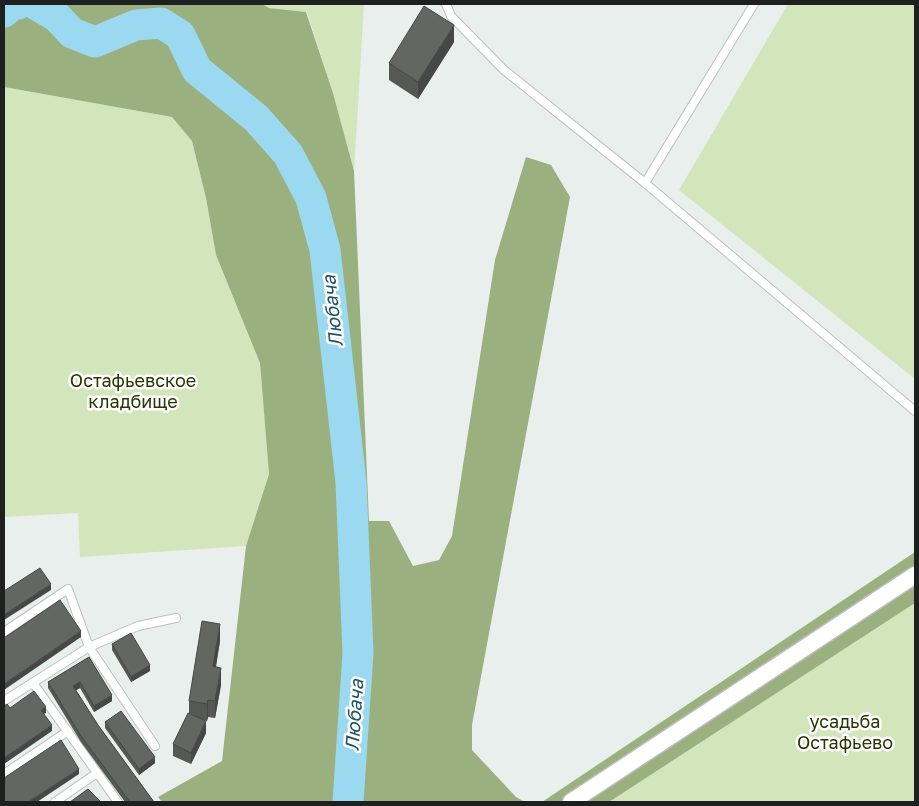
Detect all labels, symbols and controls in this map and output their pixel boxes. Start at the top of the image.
water label: Любача [316,273,347,348]
park label: Остафьевское кладбище [70,369,196,412]
water label: Любача [340,677,368,752]
park label: усадьба Остафьево [797,710,893,753]

